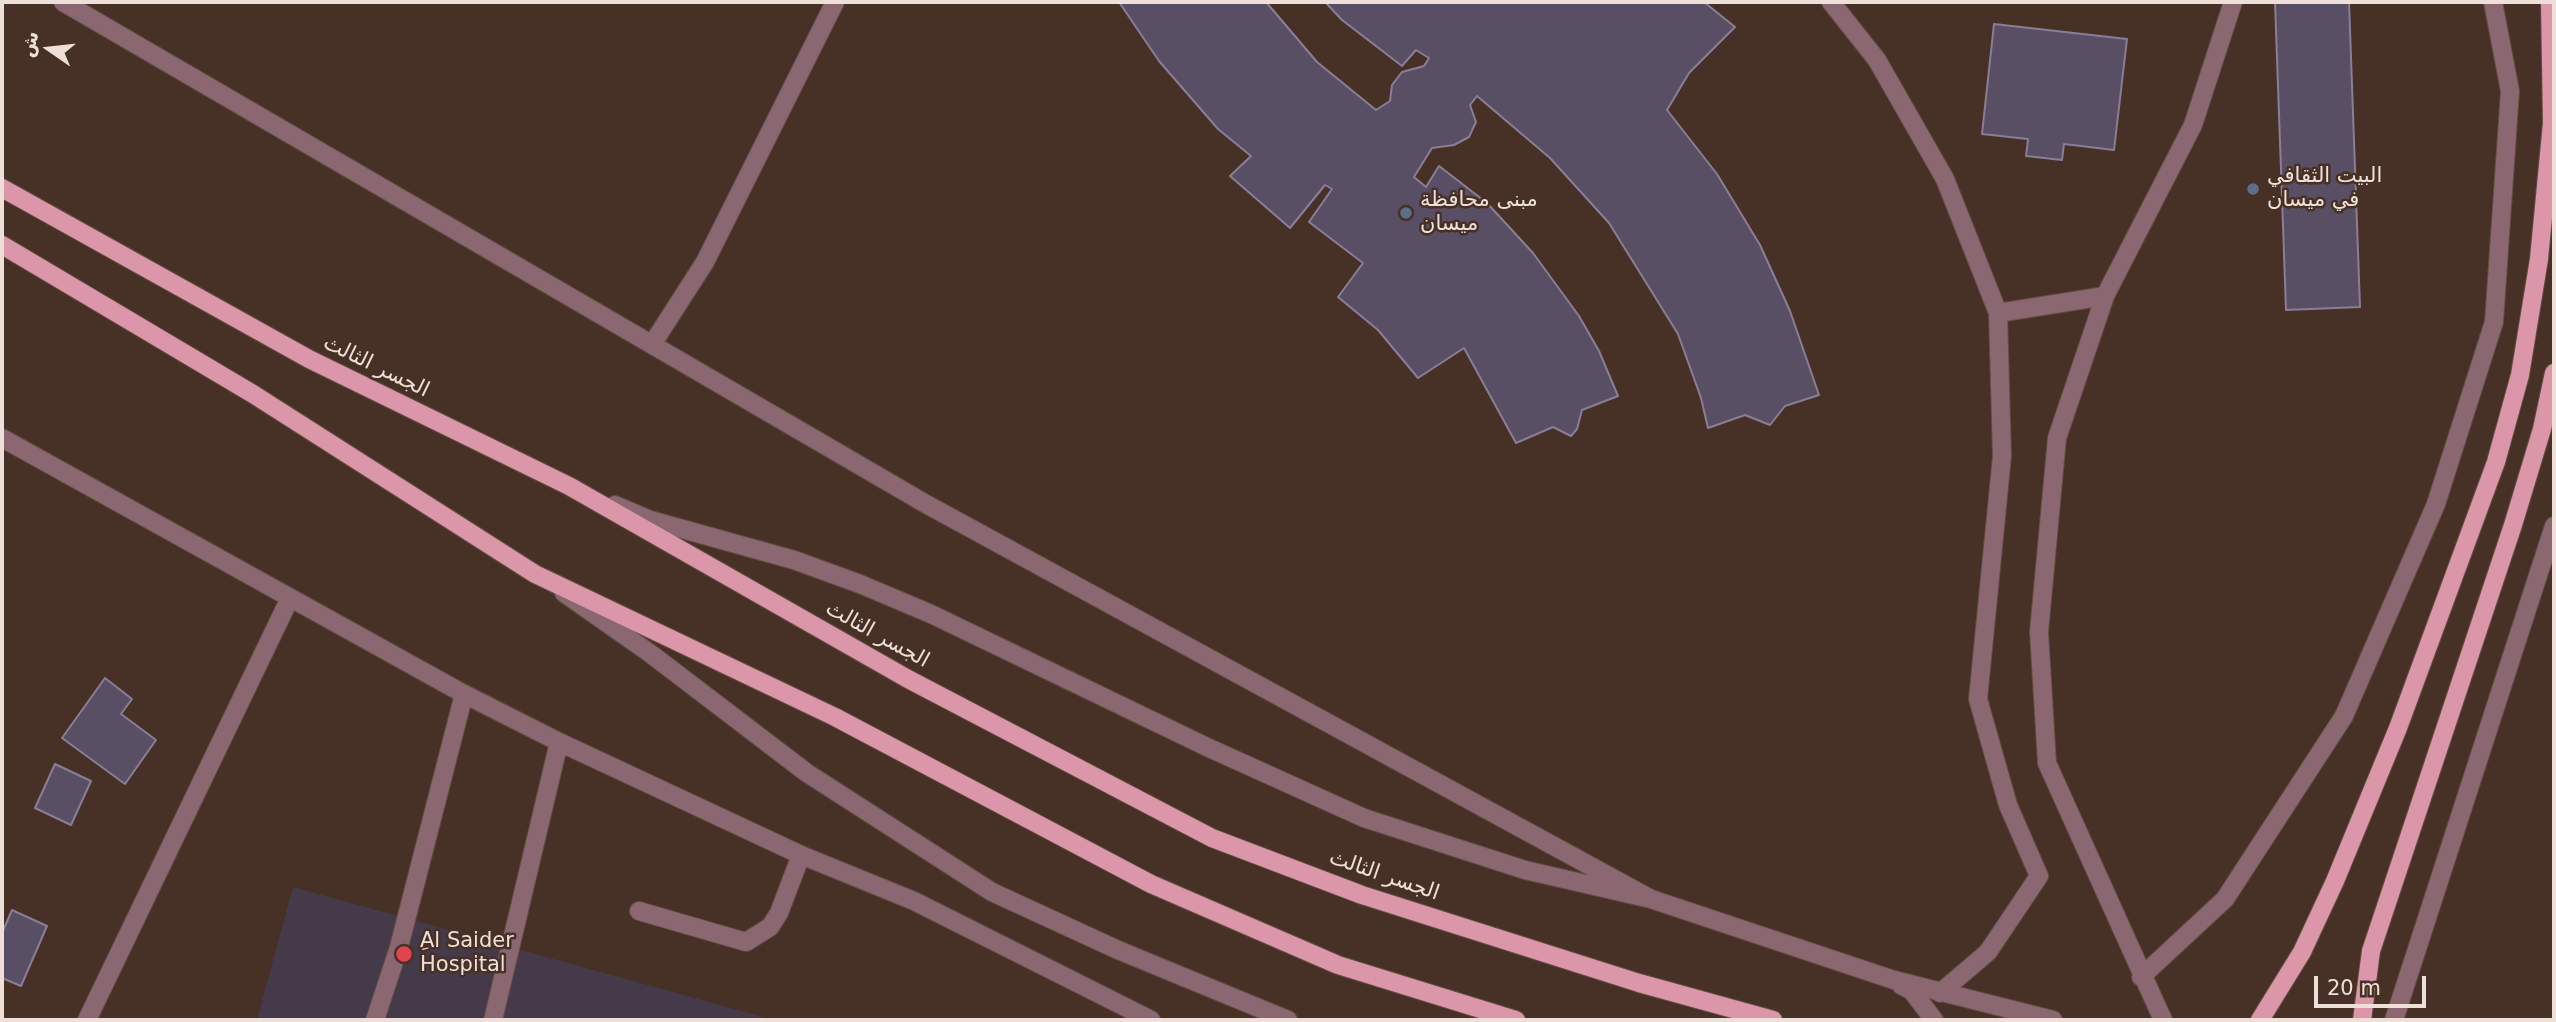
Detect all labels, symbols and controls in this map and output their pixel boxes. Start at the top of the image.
north arrow [14,14,84,84]
text: ش [15,29,42,59]
place label: البيت الثقافي في ميسان [2267,164,2382,214]
marker: البيت الثقافي في ميسان [2245,181,2261,197]
place label: مبنى محافظة ميسان [1420,188,1538,238]
marker: مبنى محافظة ميسان [1398,205,1414,221]
street label: الجسر الثالث [319,331,433,403]
street label: الجسر الثالث [821,596,933,674]
street label: الجسر الثالث [1326,845,1442,907]
place label: ِAl Saider Hospital [420,929,514,979]
marker: ِAl Saider Hospital [394,944,414,964]
scale bar [2318,962,2430,1006]
text: 20 m [2327,976,2381,1000]

